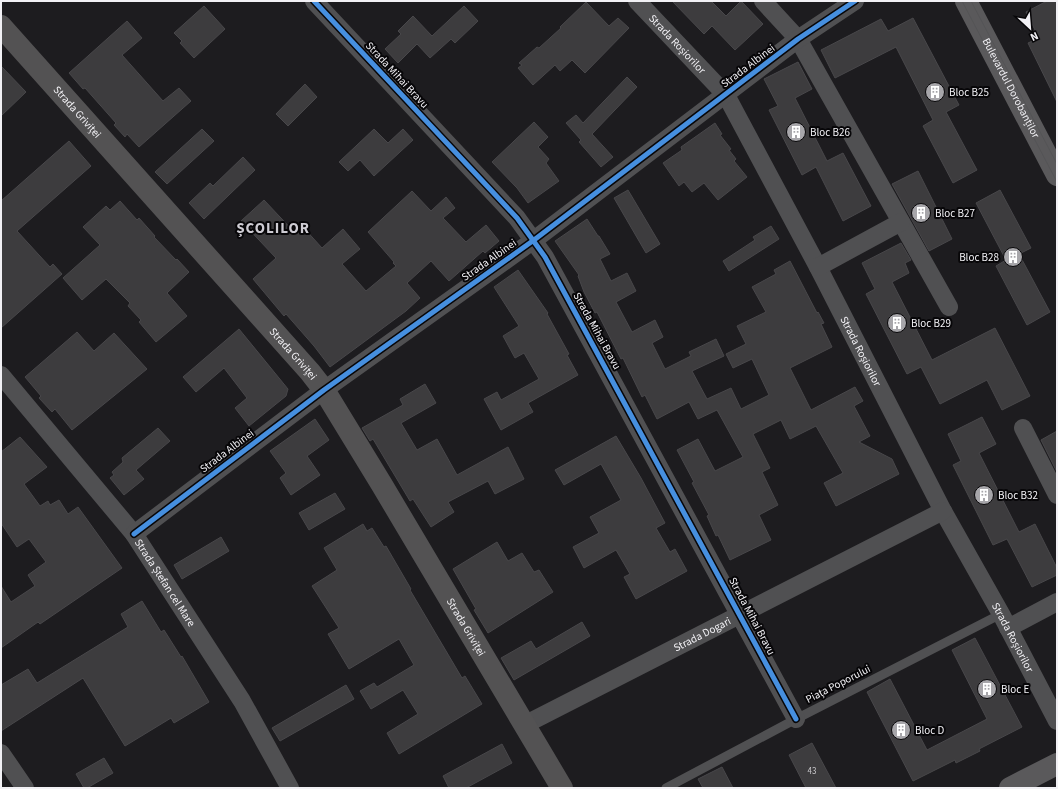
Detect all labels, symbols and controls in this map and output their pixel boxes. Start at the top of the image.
north arrow [1010,8,1050,48]
street label: Strada Roșiorilor [646,11,710,77]
text: N [1028,28,1041,45]
street label: Bulevardul Dorobanților [979,35,1044,141]
street label: Strada Mihai Bravu [362,38,432,112]
street label: Strada Albinei [718,41,778,91]
building icon: Bloc B25 [924,81,946,103]
street label: Strada Griviței [50,82,105,141]
place label: Bloc B25 [949,85,989,100]
building icon: Bloc B26 [785,121,807,143]
place label: Bloc B26 [810,125,850,140]
building icon: Bloc B27 [910,202,932,224]
place label: Bloc B27 [935,206,975,221]
district label: ȘCOLILOR [236,218,310,239]
street label: Strada Albinei [458,235,520,285]
building icon: Bloc B28 [1002,246,1024,268]
place label: Bloc B28 [959,250,1000,265]
street label: Strada Mihai Bravu [570,290,624,372]
building icon: Bloc B29 [886,312,908,334]
street label: Strada Roșiorilor [837,313,885,389]
place label: Bloc B29 [911,316,951,331]
street label: Strada Griviței [266,324,321,383]
street label: Strada Albinei [197,426,257,476]
building icon: Bloc B32 [973,484,995,506]
place label: Bloc B32 [998,488,1038,503]
street label: Strada Ștefan cel Mare [131,536,200,630]
street label: Strada Mihai Bravu [725,574,779,658]
street label: Strada Griviței [443,595,489,659]
street label: Strada Roșiorilor [988,600,1038,675]
street label: Strada Dogari [671,613,733,655]
street label: Piața Poporului [803,661,873,707]
building icon: Bloc E [976,678,998,700]
place label: Bloc E [1001,682,1029,697]
building icon: Bloc D [890,719,912,741]
place label: Bloc D [915,723,944,738]
house number: 43 [808,765,817,778]

